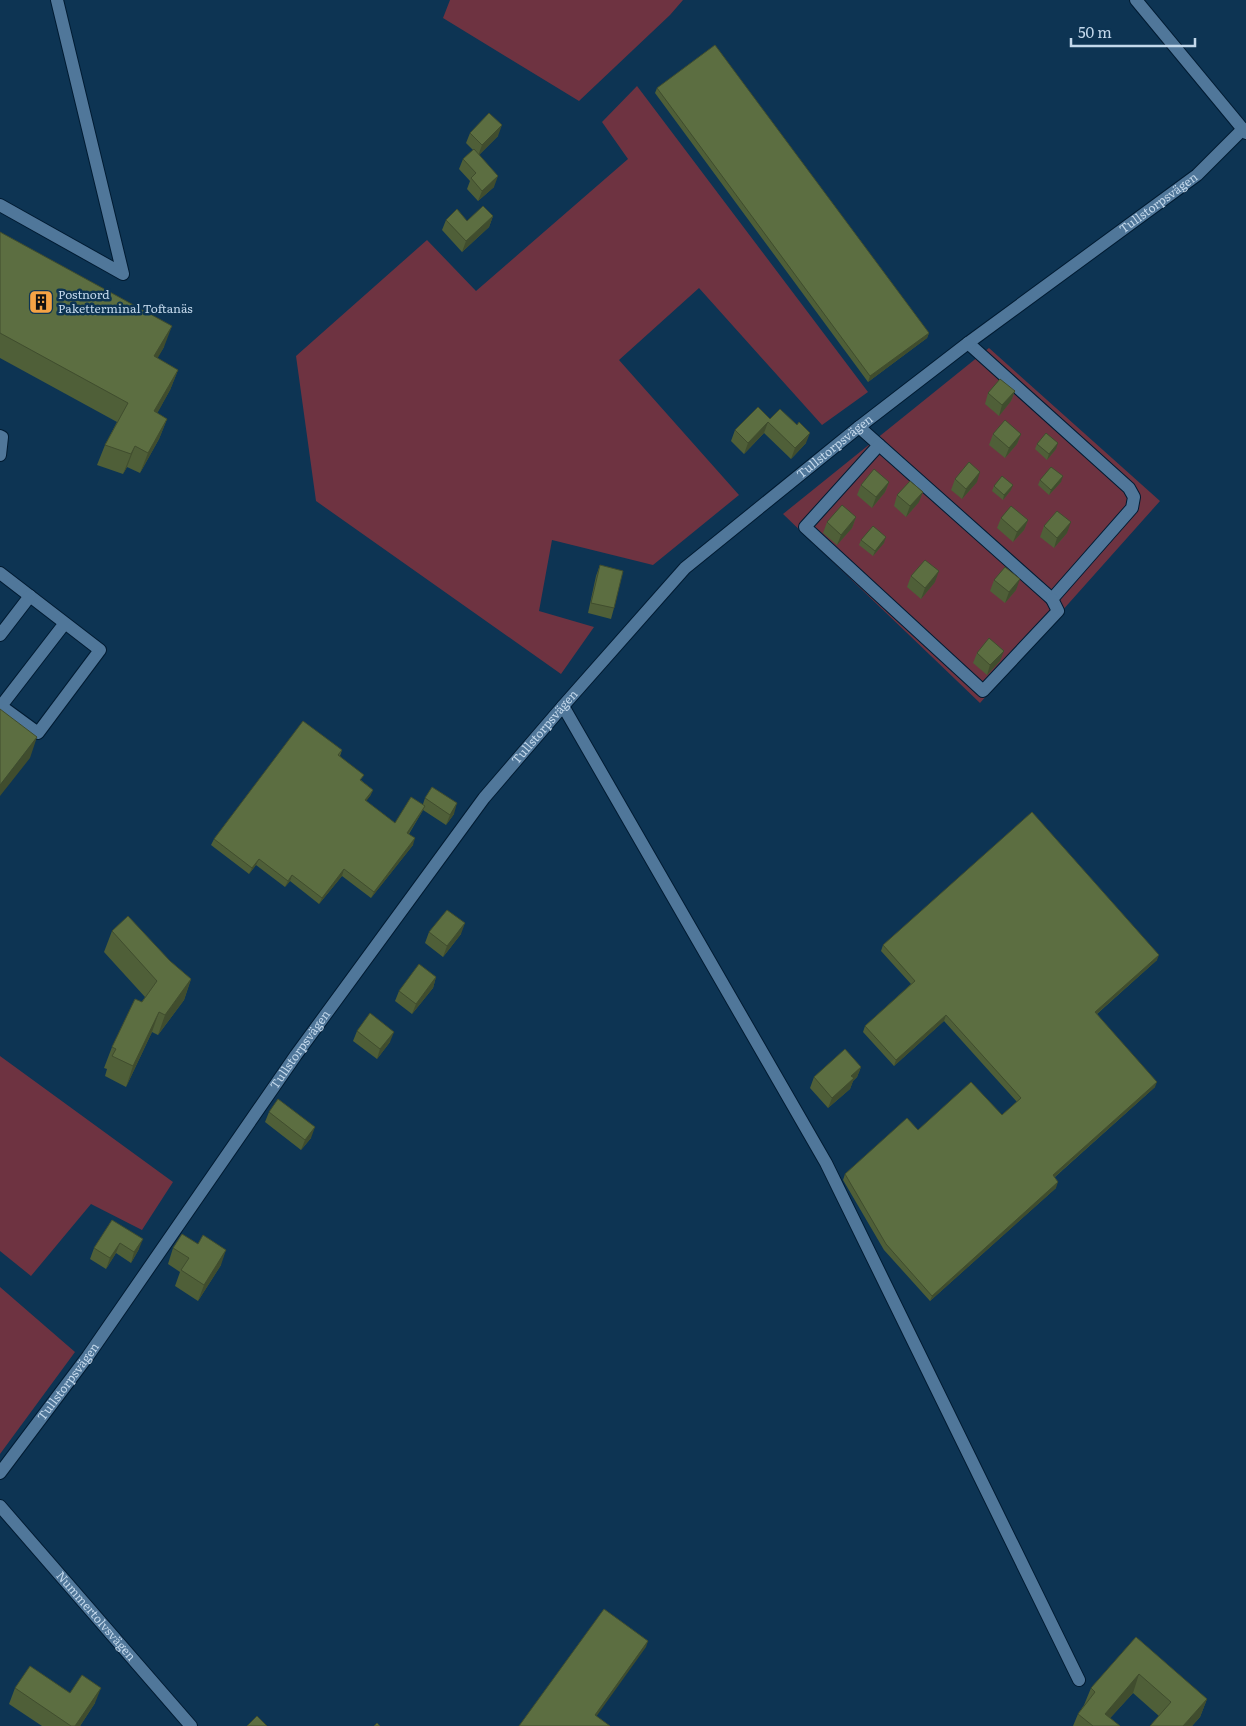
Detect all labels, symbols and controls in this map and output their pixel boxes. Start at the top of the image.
scale bar [1071,15,1195,47]
text: 50 m [1078,20,1112,43]
street label: Tullstorpsvägen [1115,167,1201,237]
place label: Postnord Paketterminal Toftanäs [58,285,193,317]
building icon: Postnord Paketterminal Toftanäs [28,289,54,315]
street label: Tullstorpsvägen [792,410,876,482]
street label: Tullstorpsvägen [507,685,581,768]
street label: Tullstorpsvägen [265,1006,334,1092]
street label: Tullstorpsvägen [32,1338,103,1424]
street label: Nummertolvsvägen [53,1567,140,1664]

